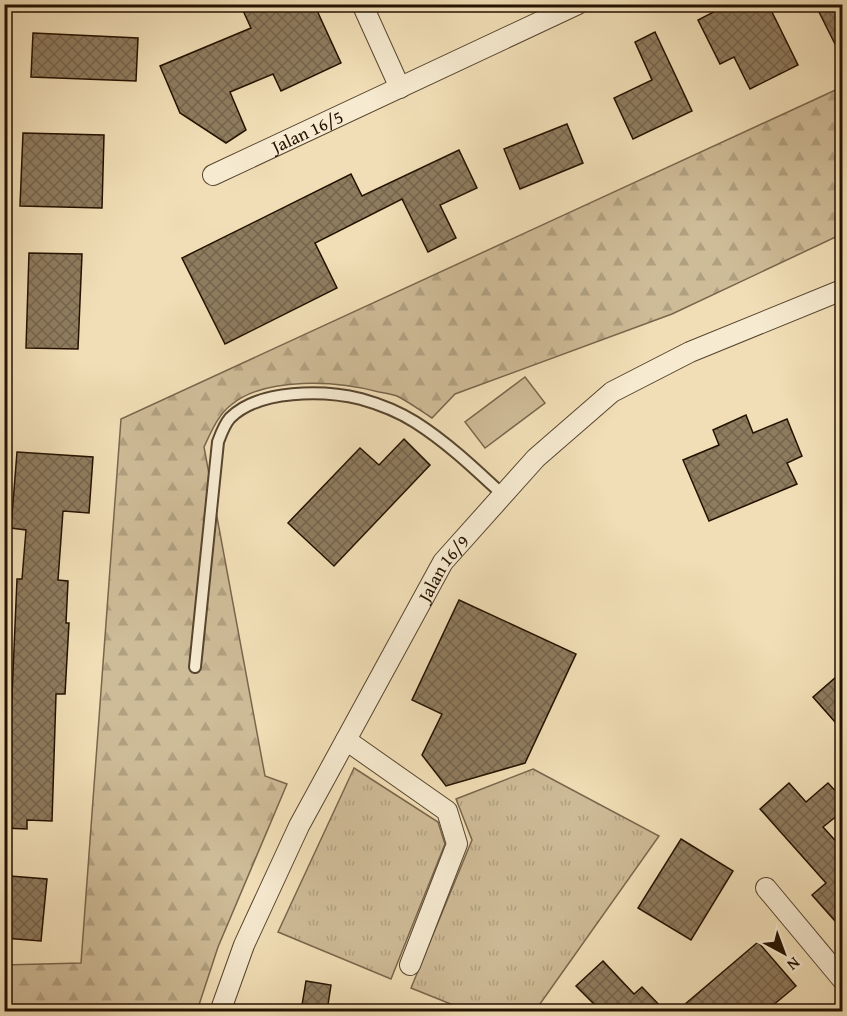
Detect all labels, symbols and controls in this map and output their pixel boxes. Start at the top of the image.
street label: Jalan 16/5 [265,102,347,160]
street label: Jalan 16/9 [410,528,475,608]
north arrow [754,923,814,983]
text: N [782,952,806,977]

